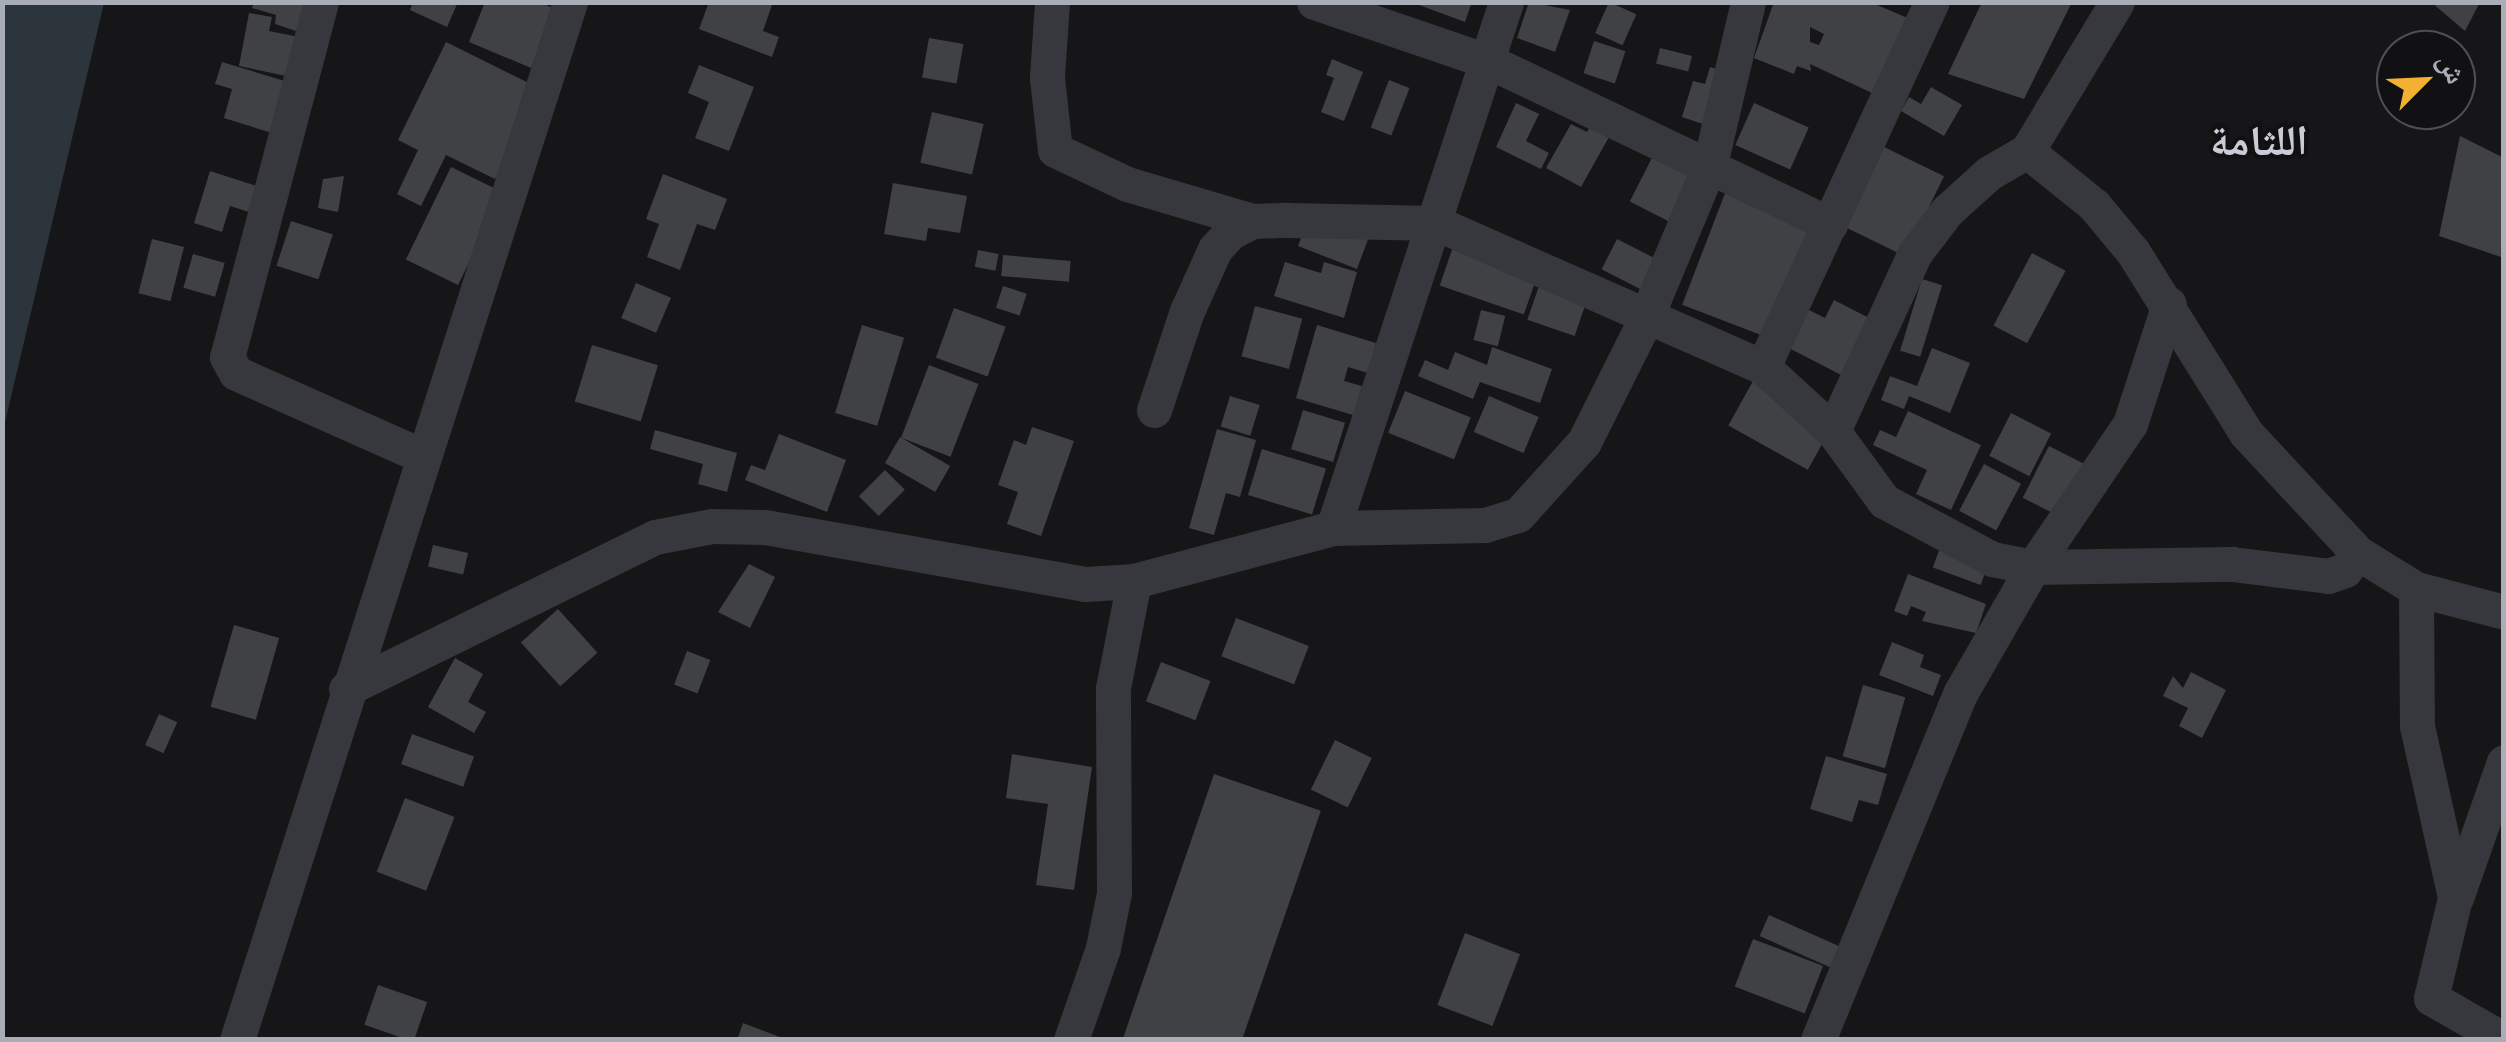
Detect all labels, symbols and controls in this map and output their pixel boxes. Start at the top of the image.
north arrow [2376,30,2476,130]
text: ش [2428,47,2475,90]
district label: اللثامة [2210,117,2308,167]

